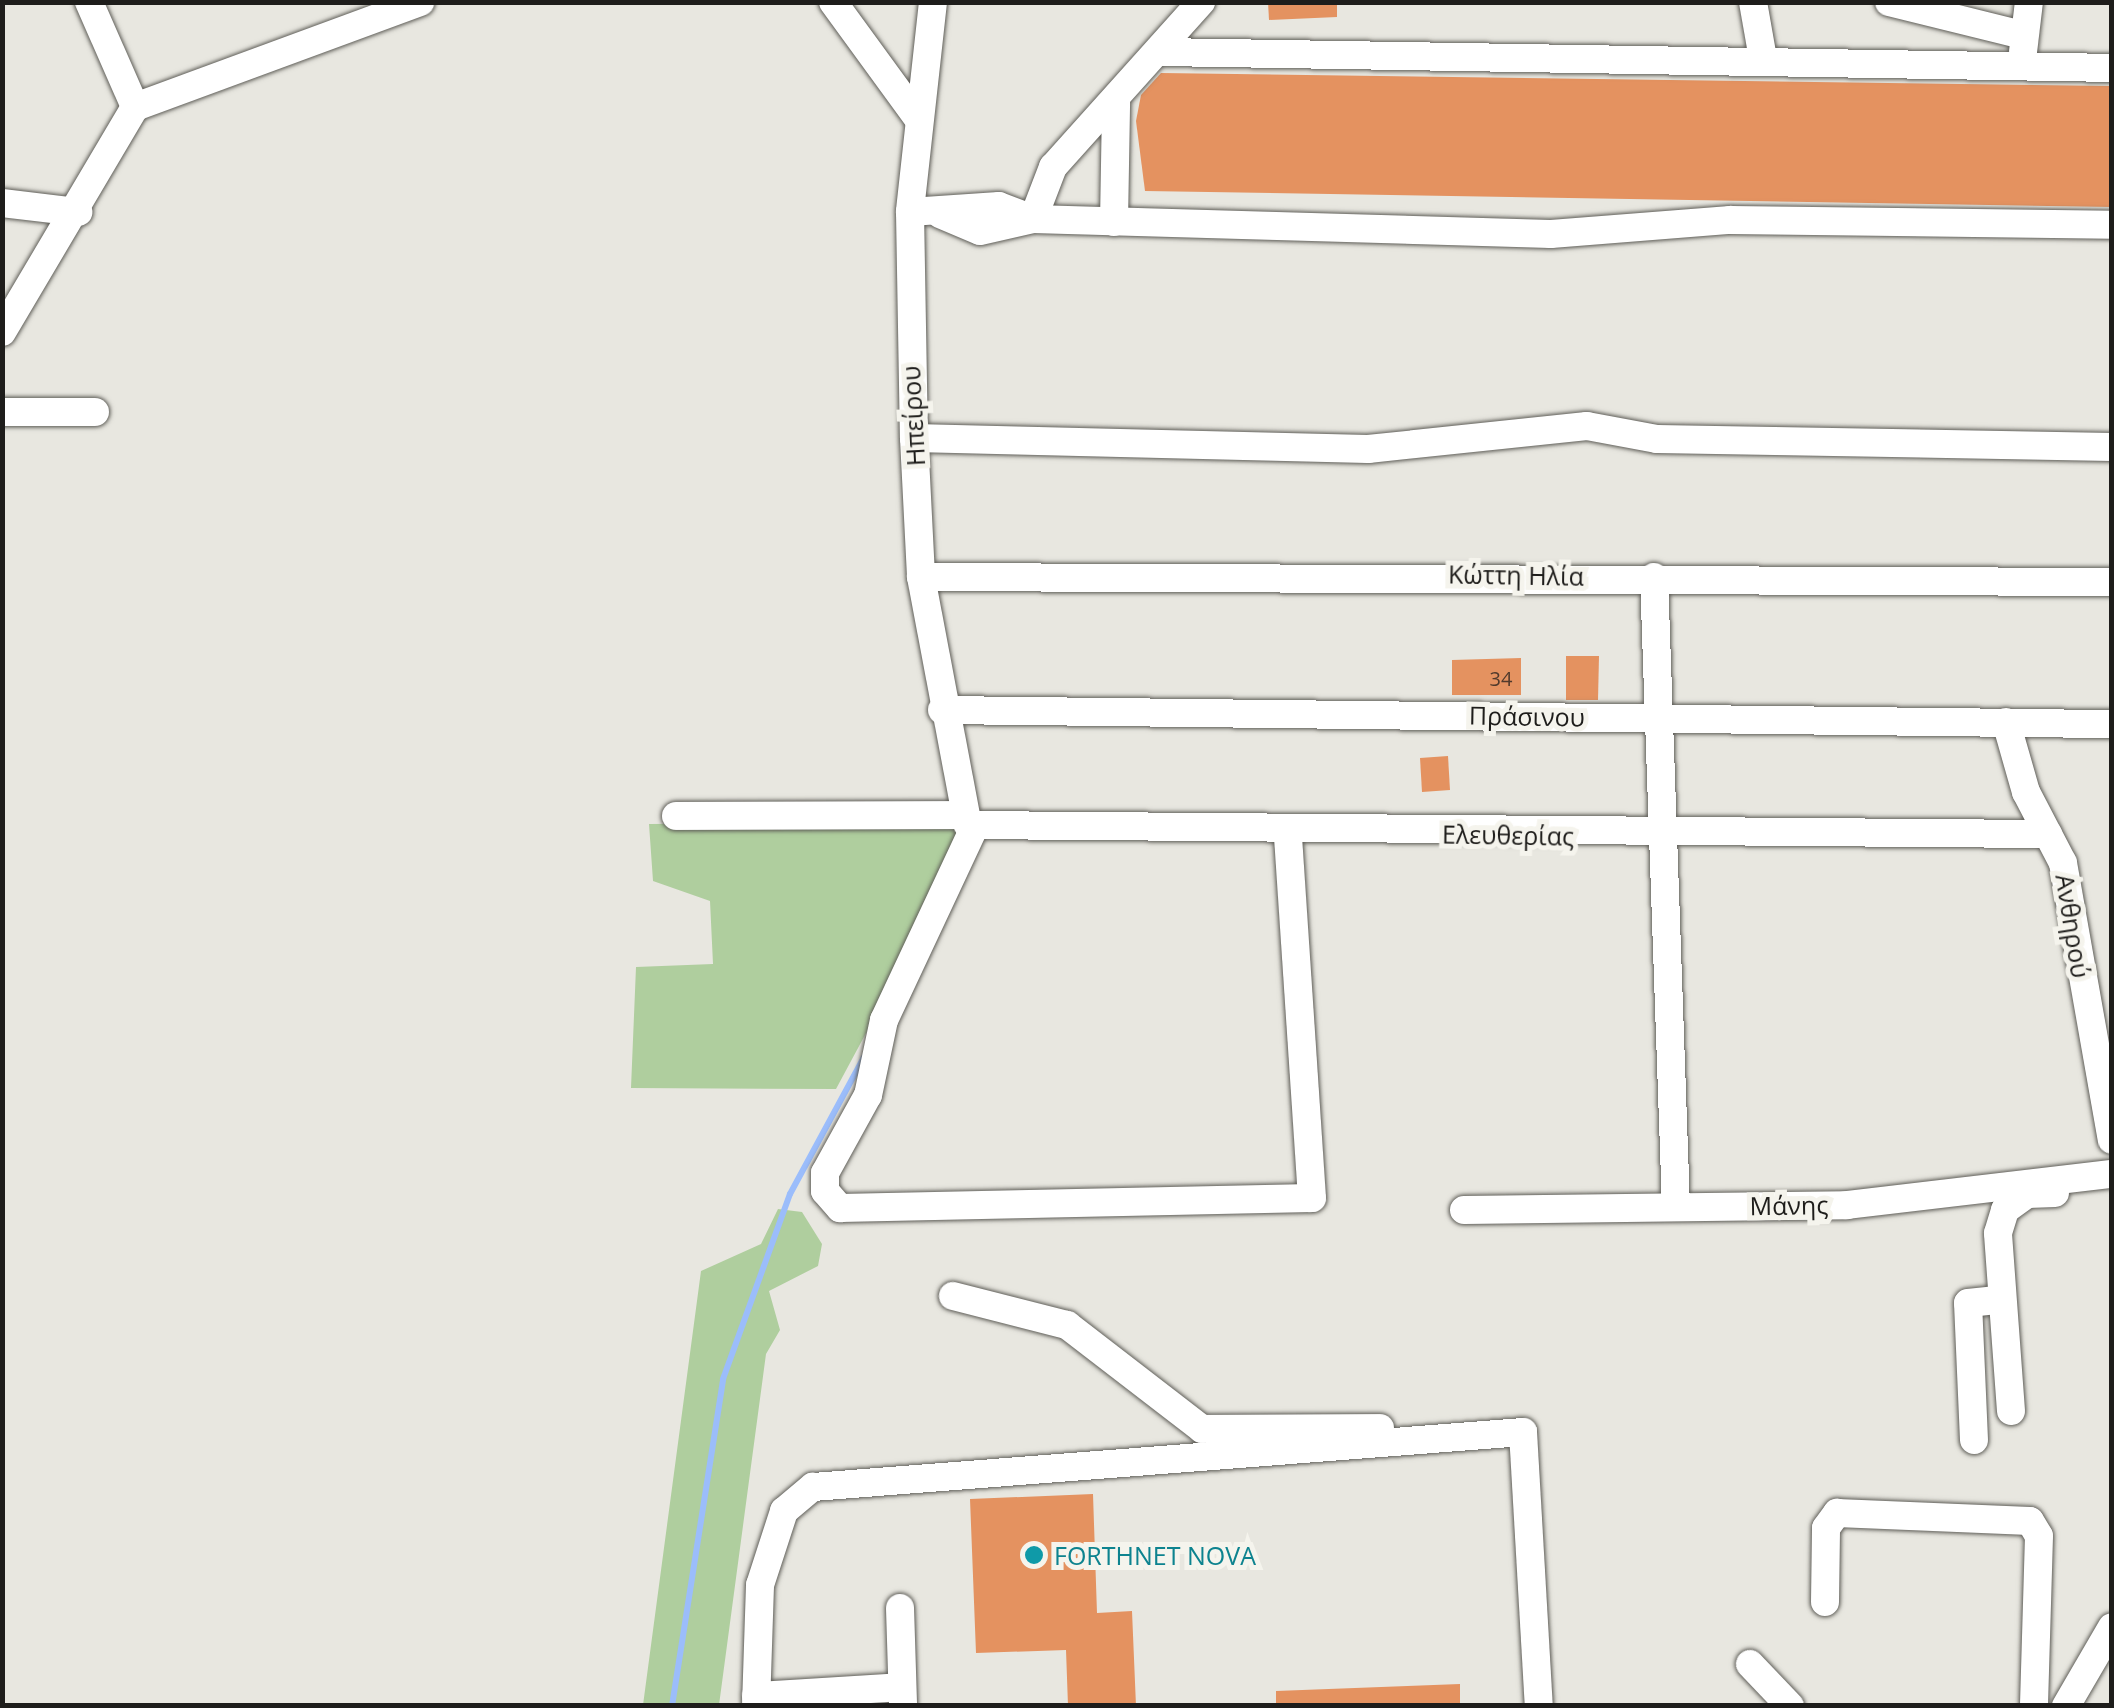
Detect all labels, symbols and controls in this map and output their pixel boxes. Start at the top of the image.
street label: Ηπείρου [895,365,931,467]
street label: Κώττη Ηλία [1448,559,1584,591]
house number: 34 [1490,666,1512,690]
street label: Πράσινου [1469,700,1585,732]
street label: Ελευθερίας [1442,819,1574,851]
street label: Ανθηρού [2050,872,2096,980]
street label: Μάνης [1749,1189,1829,1221]
place label: FORTHNET NOVA [1054,1540,1256,1570]
marker: FORTHNET NOVA [1023,1544,1045,1566]

